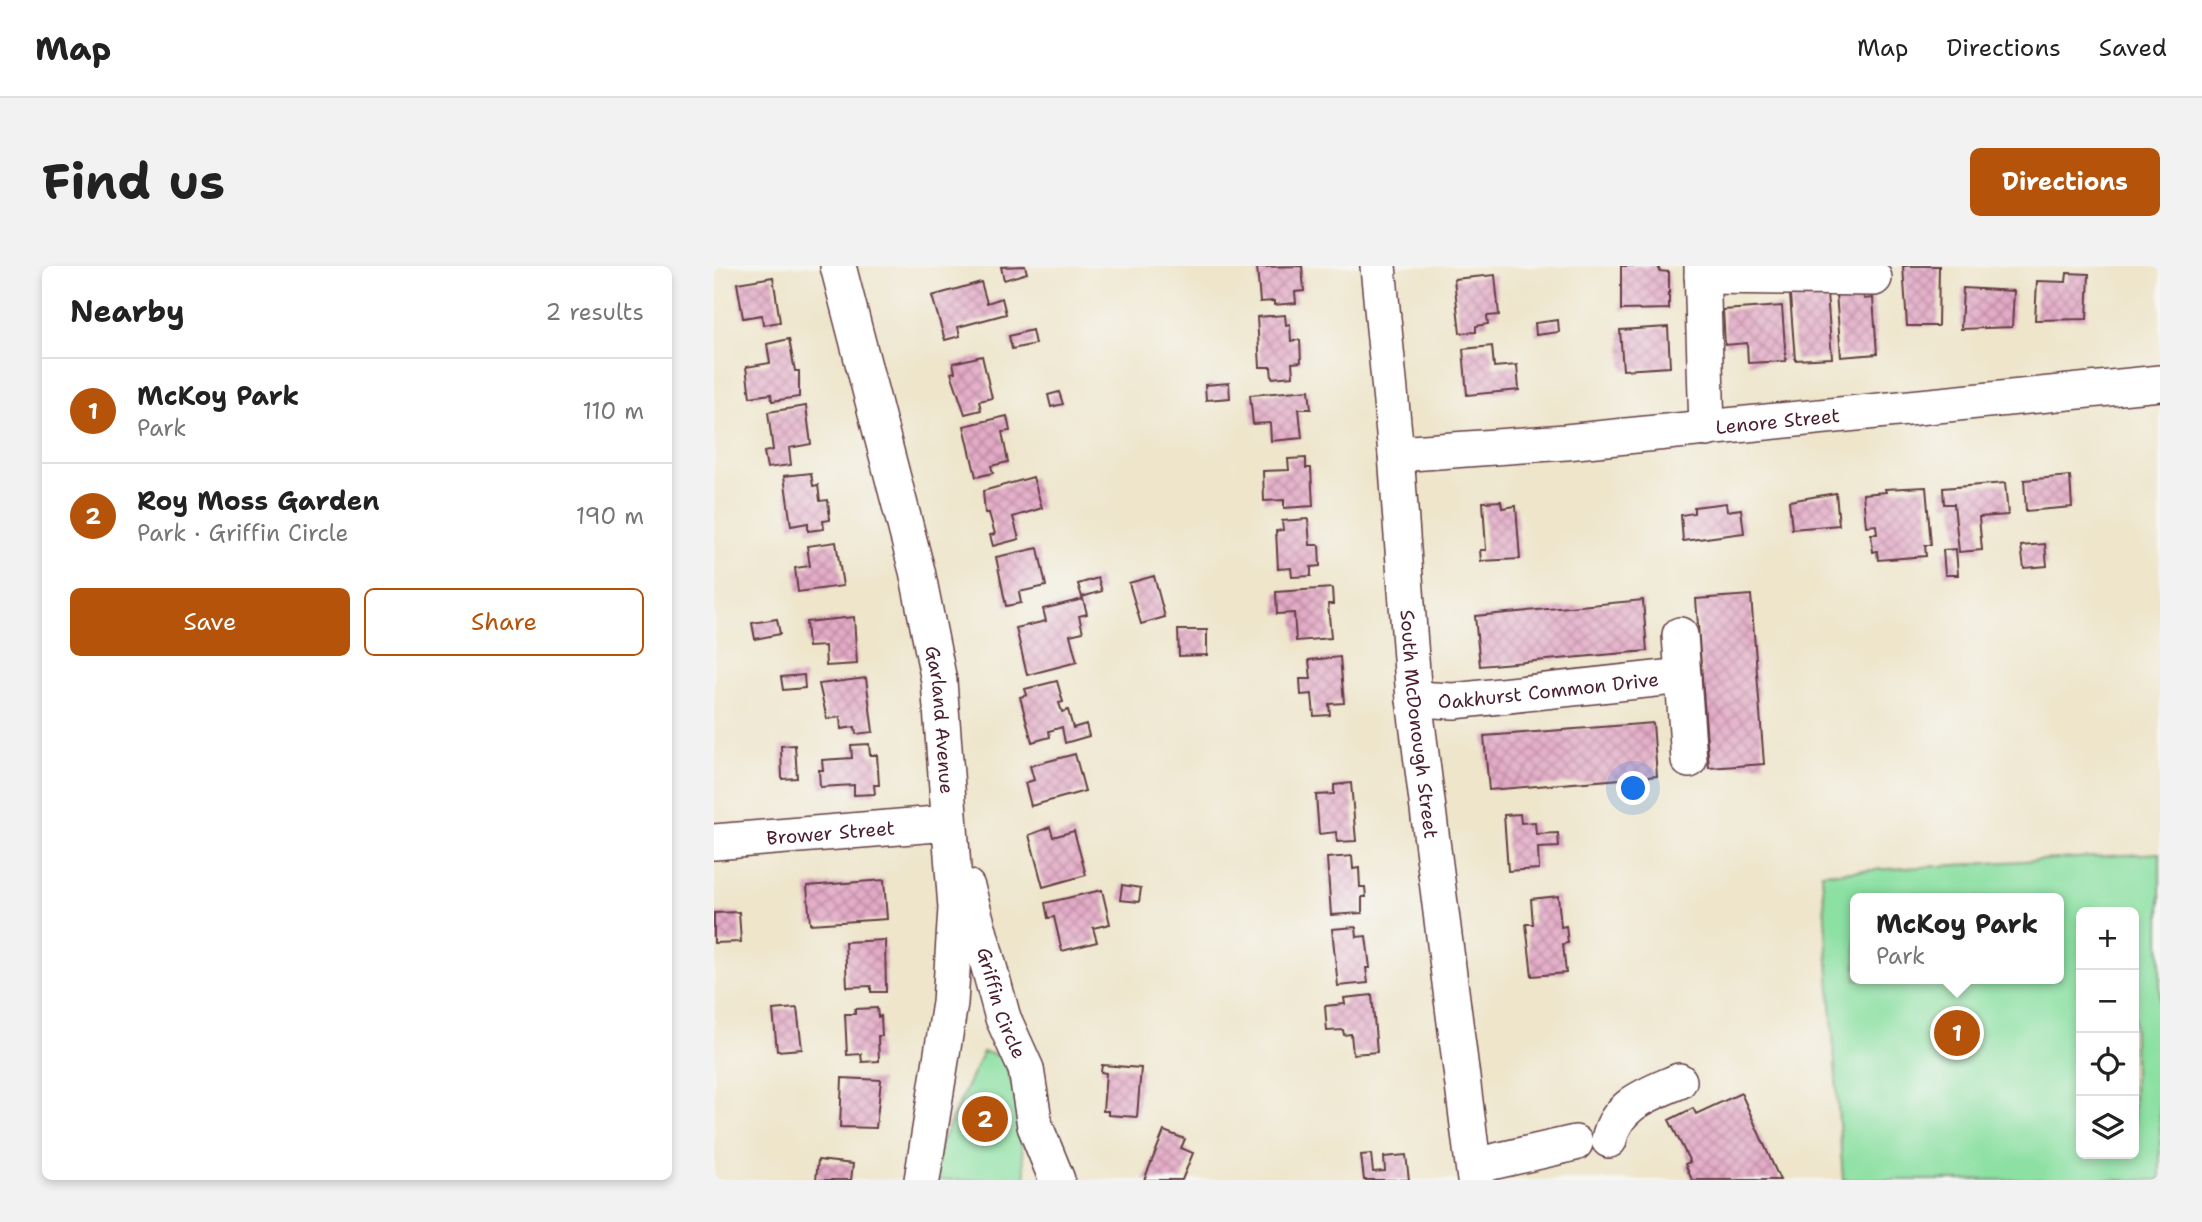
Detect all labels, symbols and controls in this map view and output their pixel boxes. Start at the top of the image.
text: Map [35,26,111,71]
text: Map [1857,32,1908,64]
text: Directions [1946,32,2061,64]
text: Saved [2099,32,2167,64]
button: Directions [1970,148,2160,216]
text: Find us [42,149,225,215]
text: Nearby [70,291,185,332]
text: 2 results [545,297,644,327]
text: McKoy Park [137,378,299,413]
text: 1 [88,396,98,426]
text: 110 m [582,396,644,426]
street label: Lenore Street [1714,403,1841,440]
text: Park [137,413,186,443]
text: Roy Moss Garden [137,483,379,518]
text: 2 [85,501,101,531]
text: 190 m [576,501,644,531]
text: Park · Griffin Circle [137,518,349,548]
button: Save [70,588,350,656]
button: Share [364,588,644,656]
street label: South McDonough Street [1394,609,1444,840]
street label: Garland Avenue [919,644,959,795]
street label: Oakhurst Common Drive [1437,667,1660,714]
your location [1616,771,1650,805]
street label: Brower Street [766,815,896,851]
popup [1850,893,2064,984]
text: McKoy Park [1876,906,2038,941]
map controls [2076,907,2139,1159]
button: + [2076,907,2139,970]
text: Park [1876,941,1925,971]
street label: Griffin Circle [971,945,1032,1063]
button: − [2076,970,2139,1033]
pin: 1 [1934,1007,1980,1059]
button: locate [2076,1033,2139,1096]
pin: 2 [962,1093,1008,1145]
button: layers [2076,1096,2139,1159]

